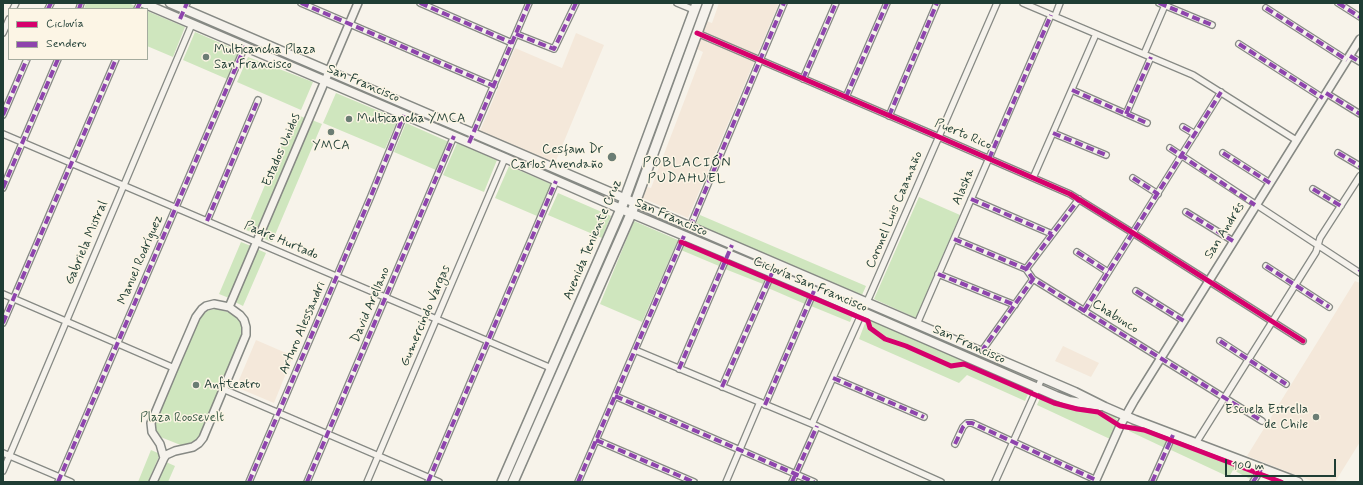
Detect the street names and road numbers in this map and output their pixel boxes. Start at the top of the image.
street label: San Francisco [324,62,402,106]
street label: Estados Unidos [260,111,304,189]
street label: Puerto Rico [932,116,994,154]
street label: Coronel Luis Caamaño [863,149,927,271]
street label: Alaska [949,166,979,208]
street label: Avenida Teniente Cruz [561,177,625,303]
street label: San Francisco [632,196,710,240]
street label: Gabriela Mistral [62,199,112,287]
street label: San Andrés [1201,200,1249,262]
street label: Manuel Rodríguez [115,213,167,307]
street label: Padre Hurtado [241,218,321,264]
street label: Ciclovía San Francisco [751,254,869,316]
street label: Gumercindo Vargas [398,263,454,369]
street label: David Arellano [348,265,394,345]
street label: Arturo Alessandri [276,279,330,377]
street label: Chabunco [1089,297,1141,337]
street label: San Francisco [930,322,1008,368]

